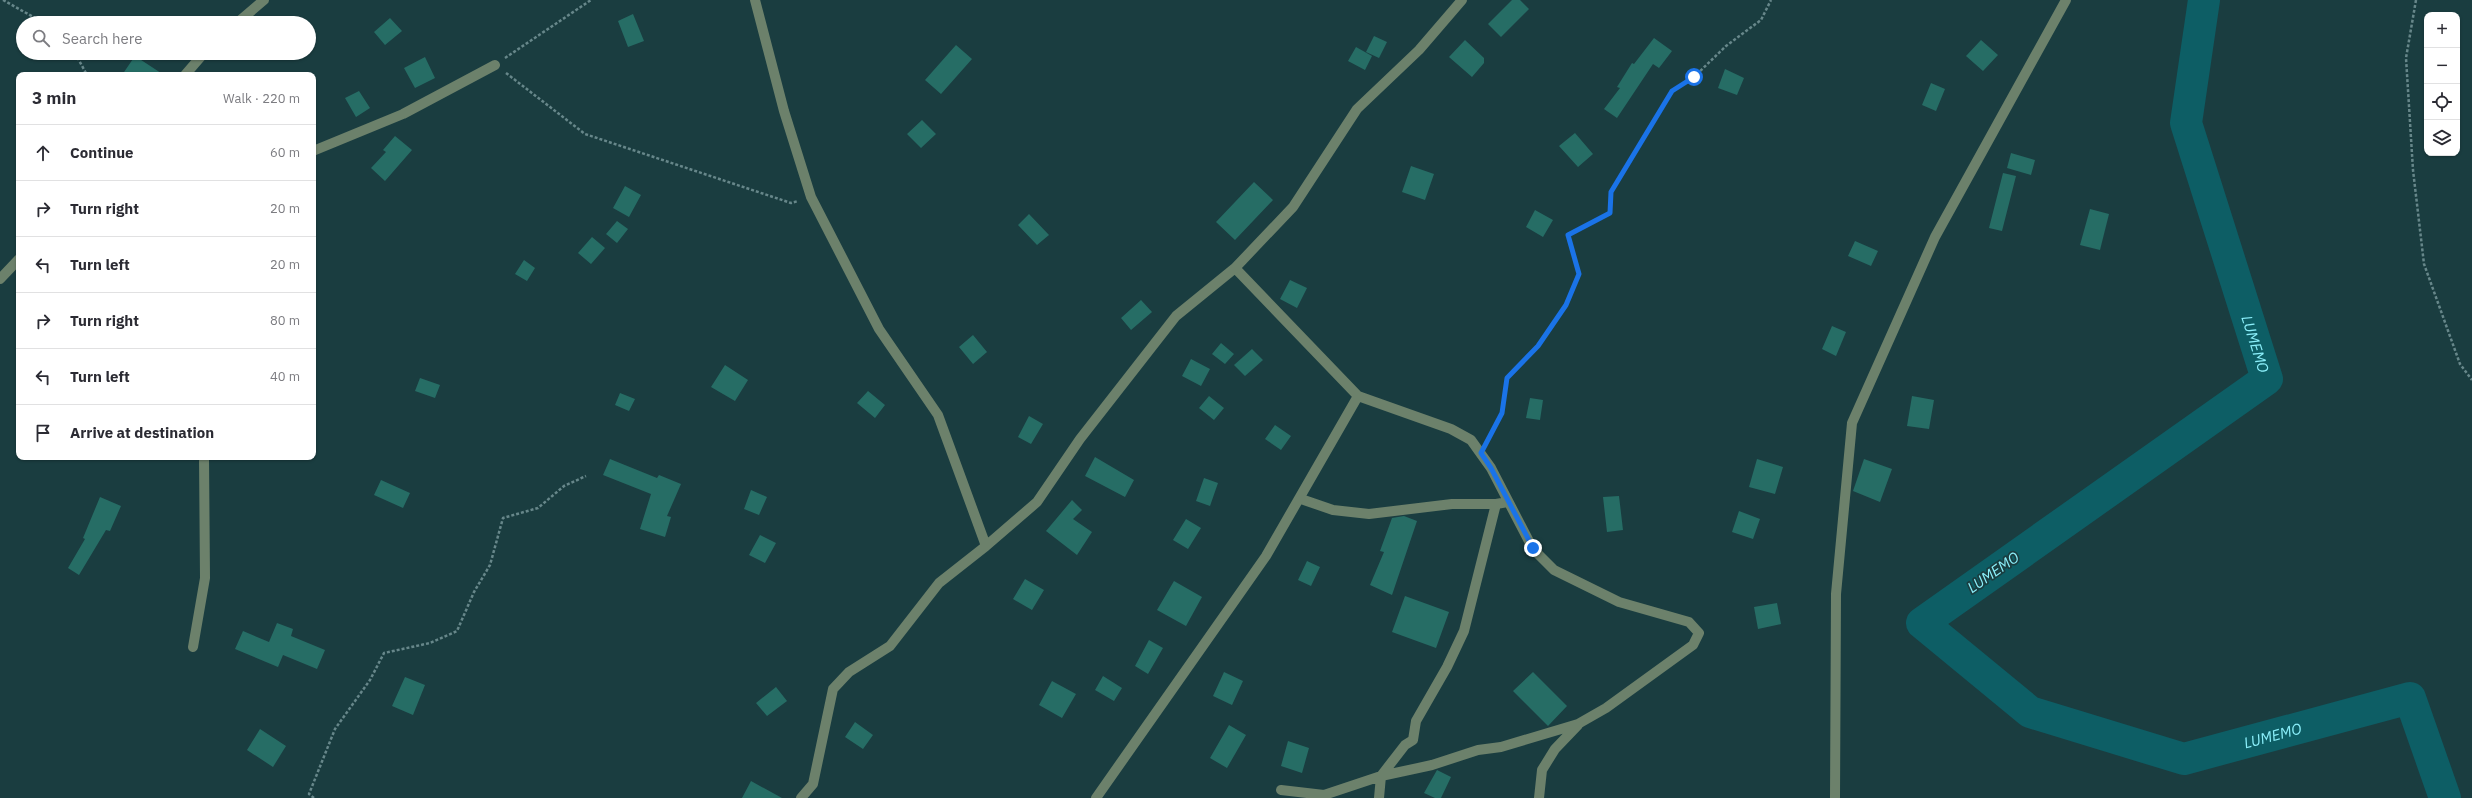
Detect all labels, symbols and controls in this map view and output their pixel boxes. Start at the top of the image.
map controls [2424,12,2460,156]
button: + [2424,12,2460,48]
search box [16,16,316,60]
icon: search [30,27,52,49]
text: Search here [62,29,142,48]
button: − [2424,48,2460,84]
route start [1685,68,1703,86]
button: locate [2424,84,2460,120]
text: 3 min [32,87,76,109]
text: Walk · 220 m [223,90,300,107]
button: layers [2424,120,2460,156]
icon: ahead [32,142,54,164]
text: Continue [70,143,134,162]
text: 60 m [270,144,300,161]
icon: right [32,198,54,220]
text: Turn right [70,199,139,218]
text: 20 m [270,200,300,217]
icon: left [32,254,54,276]
text: Turn left [70,255,130,274]
text: 20 m [270,256,300,273]
icon: right [32,310,54,332]
text: Turn right [70,311,139,330]
text: 80 m [270,312,300,329]
water label: LUMEMO [2238,313,2274,375]
icon: left [32,366,54,388]
text: Turn left [70,367,130,386]
text: 40 m [270,368,300,385]
icon: arrive [32,422,54,444]
text: Arrive at destination [70,423,214,442]
route end [1524,539,1542,557]
water label: LUMEMO [1963,547,2023,597]
water label: LUMEMO [2242,718,2303,752]

